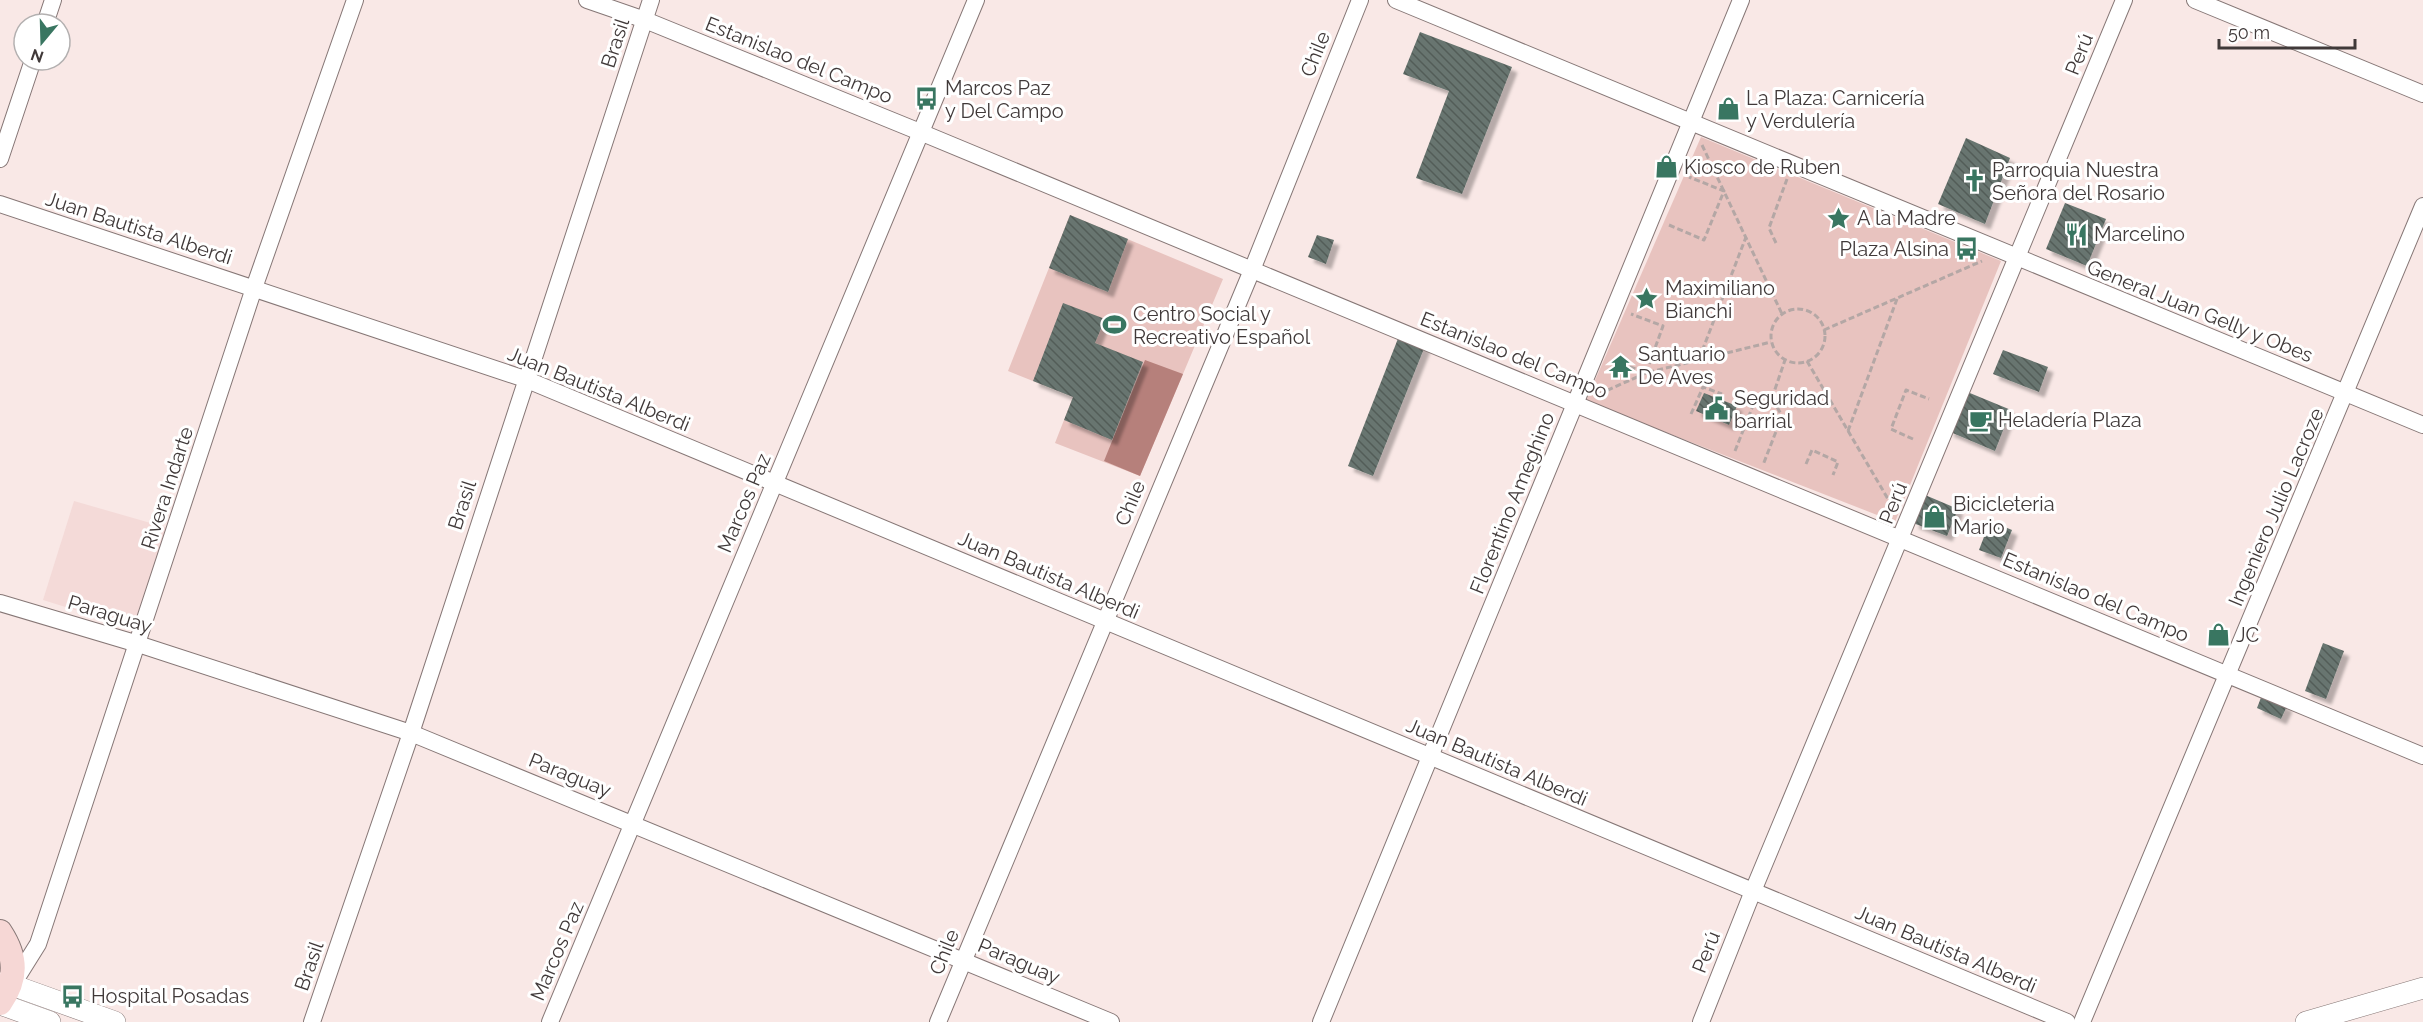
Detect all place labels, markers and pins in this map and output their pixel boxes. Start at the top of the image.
place label: Marcos Paz y Del Campo [945,76,1064,123]
bus stop icon: Marcos Paz y Del Campo [914,86,940,112]
place label: La Plaza: Carnicería y Verdulería [1746,86,1925,133]
shop icon: La Plaza: Carnicería y Verdulería [1715,96,1741,122]
shop icon: Kiosco de Ruben [1653,154,1679,180]
place label: Kiosco de Ruben [1684,155,1840,179]
place label: Parroquia Nuestra Señora del Rosario [1992,158,2165,205]
church icon: Parroquia Nuestra Señora del Rosario [1961,168,1987,194]
place icon: A la Madre [1826,205,1852,231]
place label: A la Madre [1857,206,1956,230]
restaurant icon: Marcelino [2063,221,2089,247]
place label: Marcelino [2094,222,2185,246]
bus stop icon: Plaza Alsina [1954,236,1980,262]
place label: Plaza Alsina [1839,237,1949,261]
place label: Maximiliano Bianchi [1665,276,1775,323]
place icon: Maximiliano Bianchi [1634,286,1660,312]
place label: Centro Social y Recreativo Español [1133,302,1311,349]
sports icon: Centro Social y Recreativo Español [1102,312,1128,338]
place label: Santuario De Aves [1638,342,1725,389]
temple icon: Santuario De Aves [1607,353,1633,379]
place label: Seguridad barrial [1734,386,1829,433]
public building icon: Seguridad barrial [1703,396,1729,422]
cafe icon: Heladería Plaza [1967,407,1993,433]
place label: Heladería Plaza [1998,408,2142,432]
place label: Bicicleteria Mario [1953,492,2055,539]
shop icon: Bicicleteria Mario [1922,503,1948,529]
shop icon: JC [2205,622,2231,648]
place label: JC [2236,623,2260,647]
bus stop icon: Hospital Posadas [60,983,86,1009]
place label: Hospital Posadas [91,984,249,1008]

